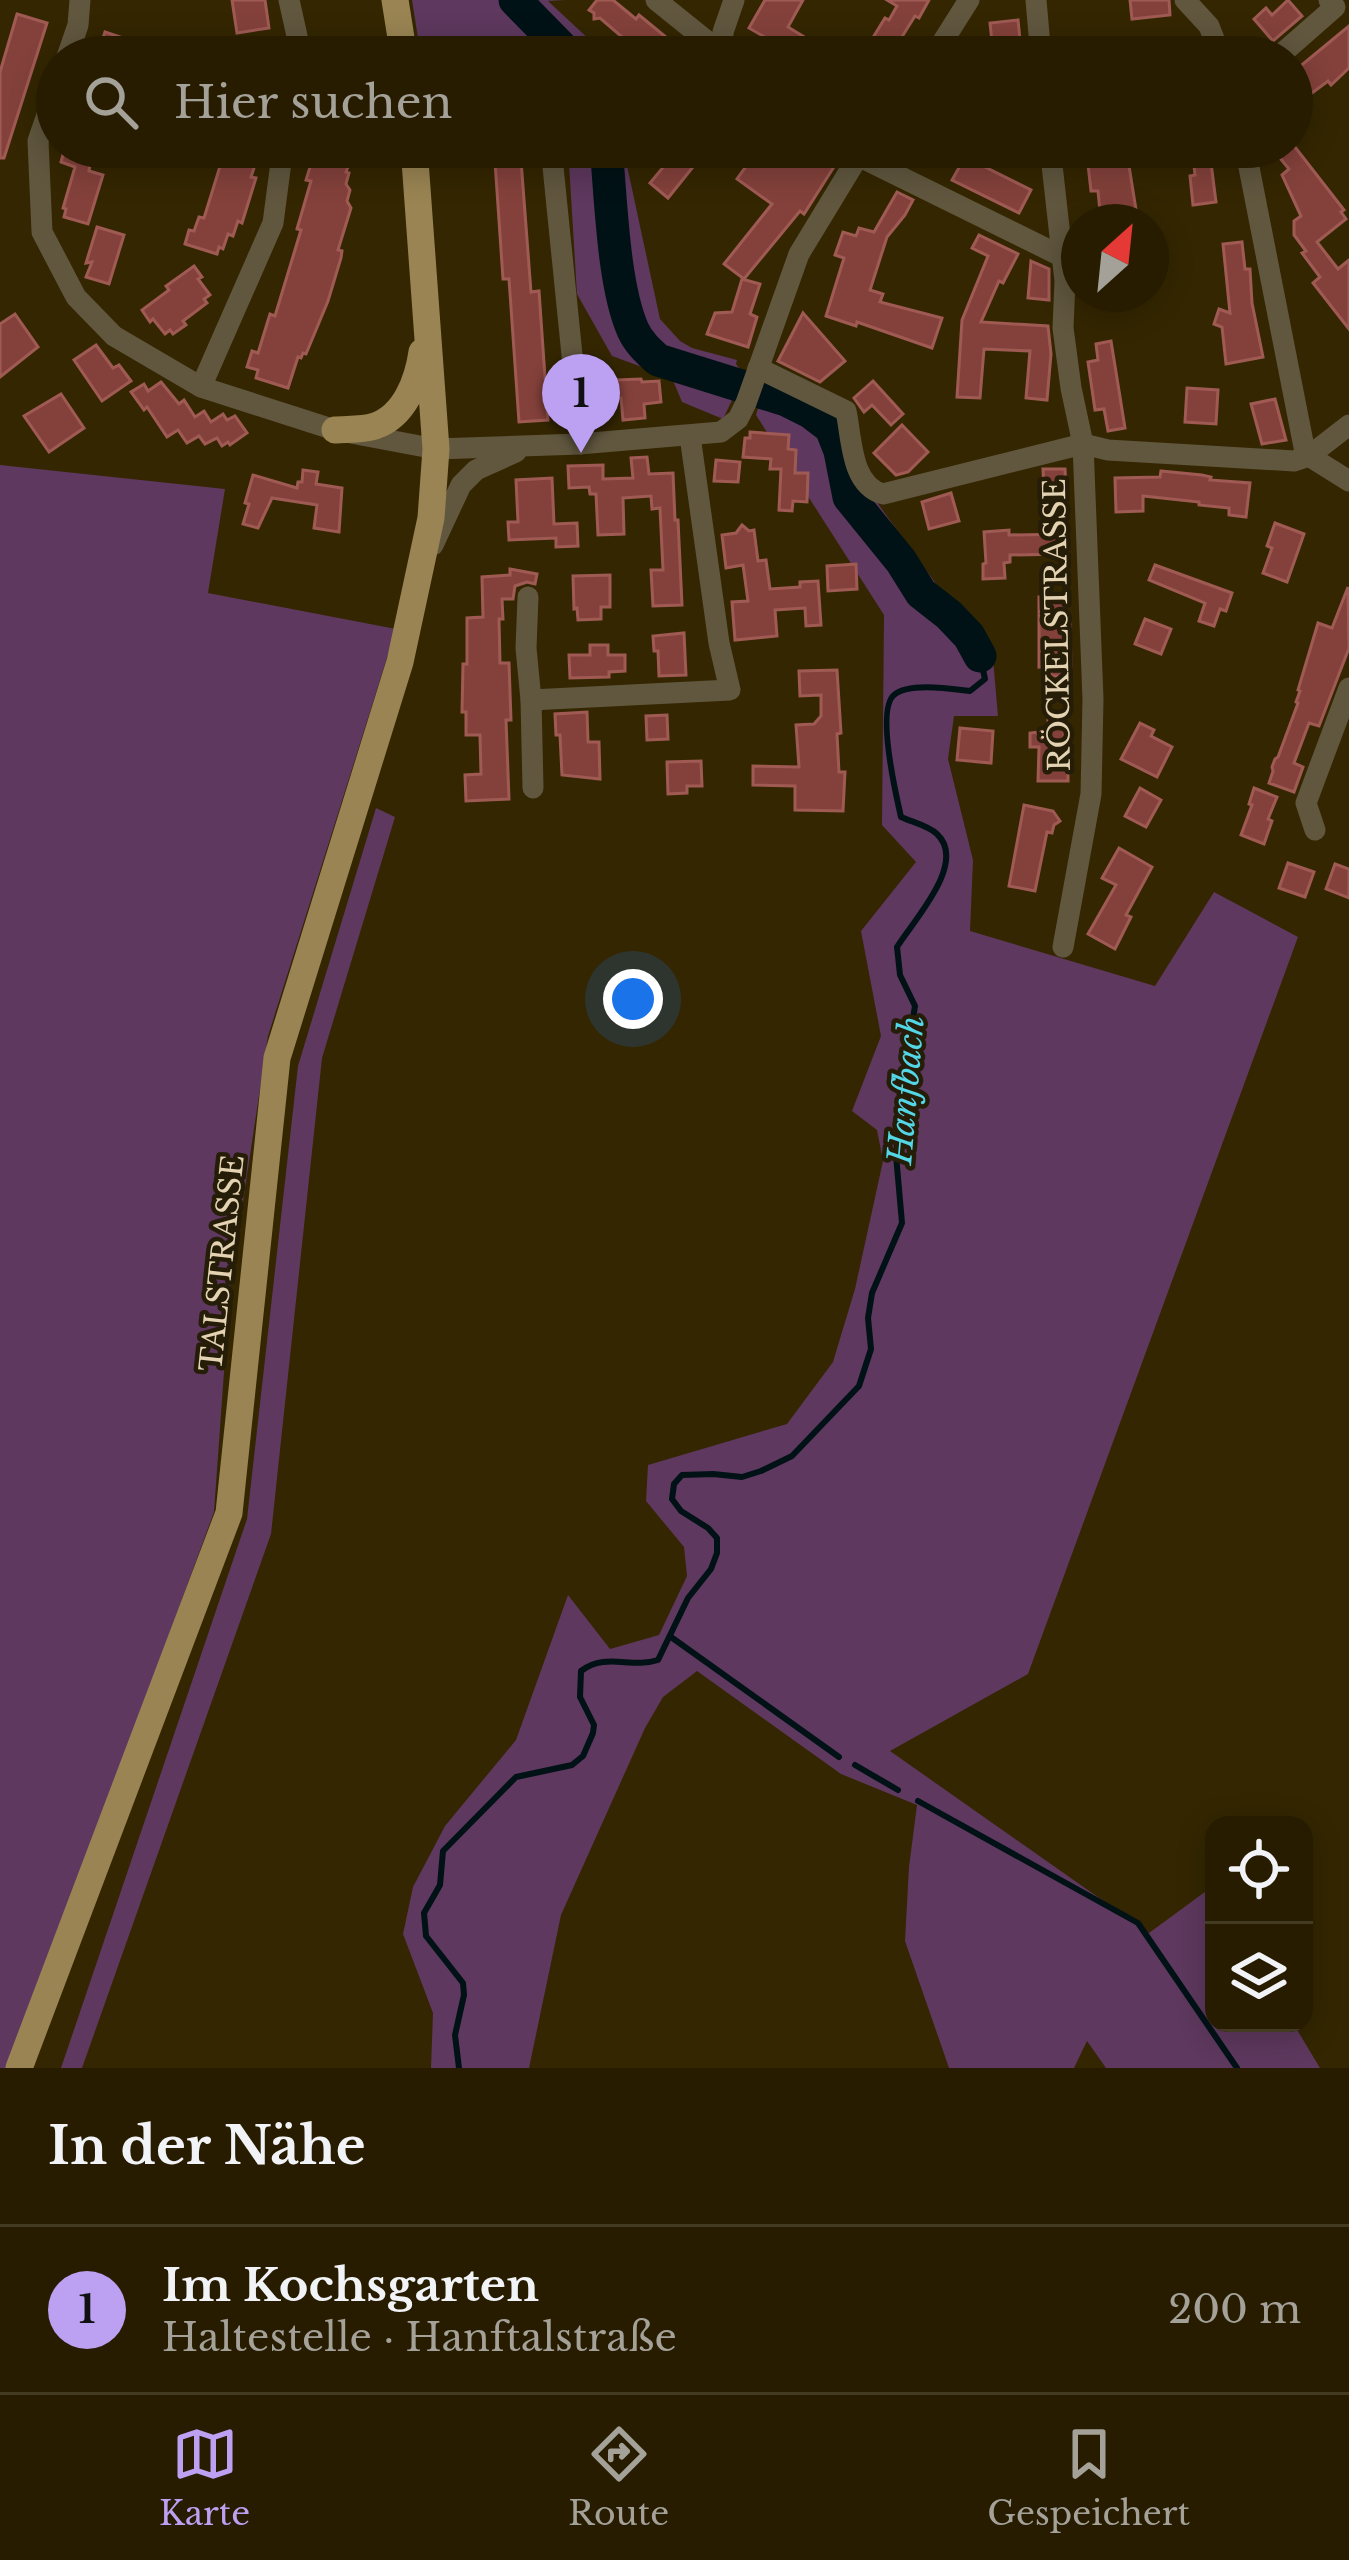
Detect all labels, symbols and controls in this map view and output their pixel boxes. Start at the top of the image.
search box [36,36,1313,168]
icon: search [78,69,144,135]
text: Hier suchen [174,74,452,130]
north arrow [1061,204,1169,312]
pin: 1 [542,354,620,453]
street label: RÖCKELSTRASSE [1036,478,1078,772]
your location [603,969,663,1029]
water label: Hanfbach [879,1014,933,1167]
street label: TALSTRASSE [192,1153,252,1373]
map controls [1205,1816,1313,2032]
button: locate [1205,1816,1313,1924]
button: layers [1205,1924,1313,2032]
text: In der Nähe [48,2115,366,2178]
text: Im Kochsgarten [162,2257,539,2313]
text: 1 [78,2285,96,2334]
text: 200 m [1168,2285,1301,2334]
text: Haltestelle · Hanftalstraße [162,2313,677,2362]
tab: Karte [159,2421,250,2534]
tab: Route [568,2421,669,2534]
tab: Gespeichert [987,2421,1190,2534]

